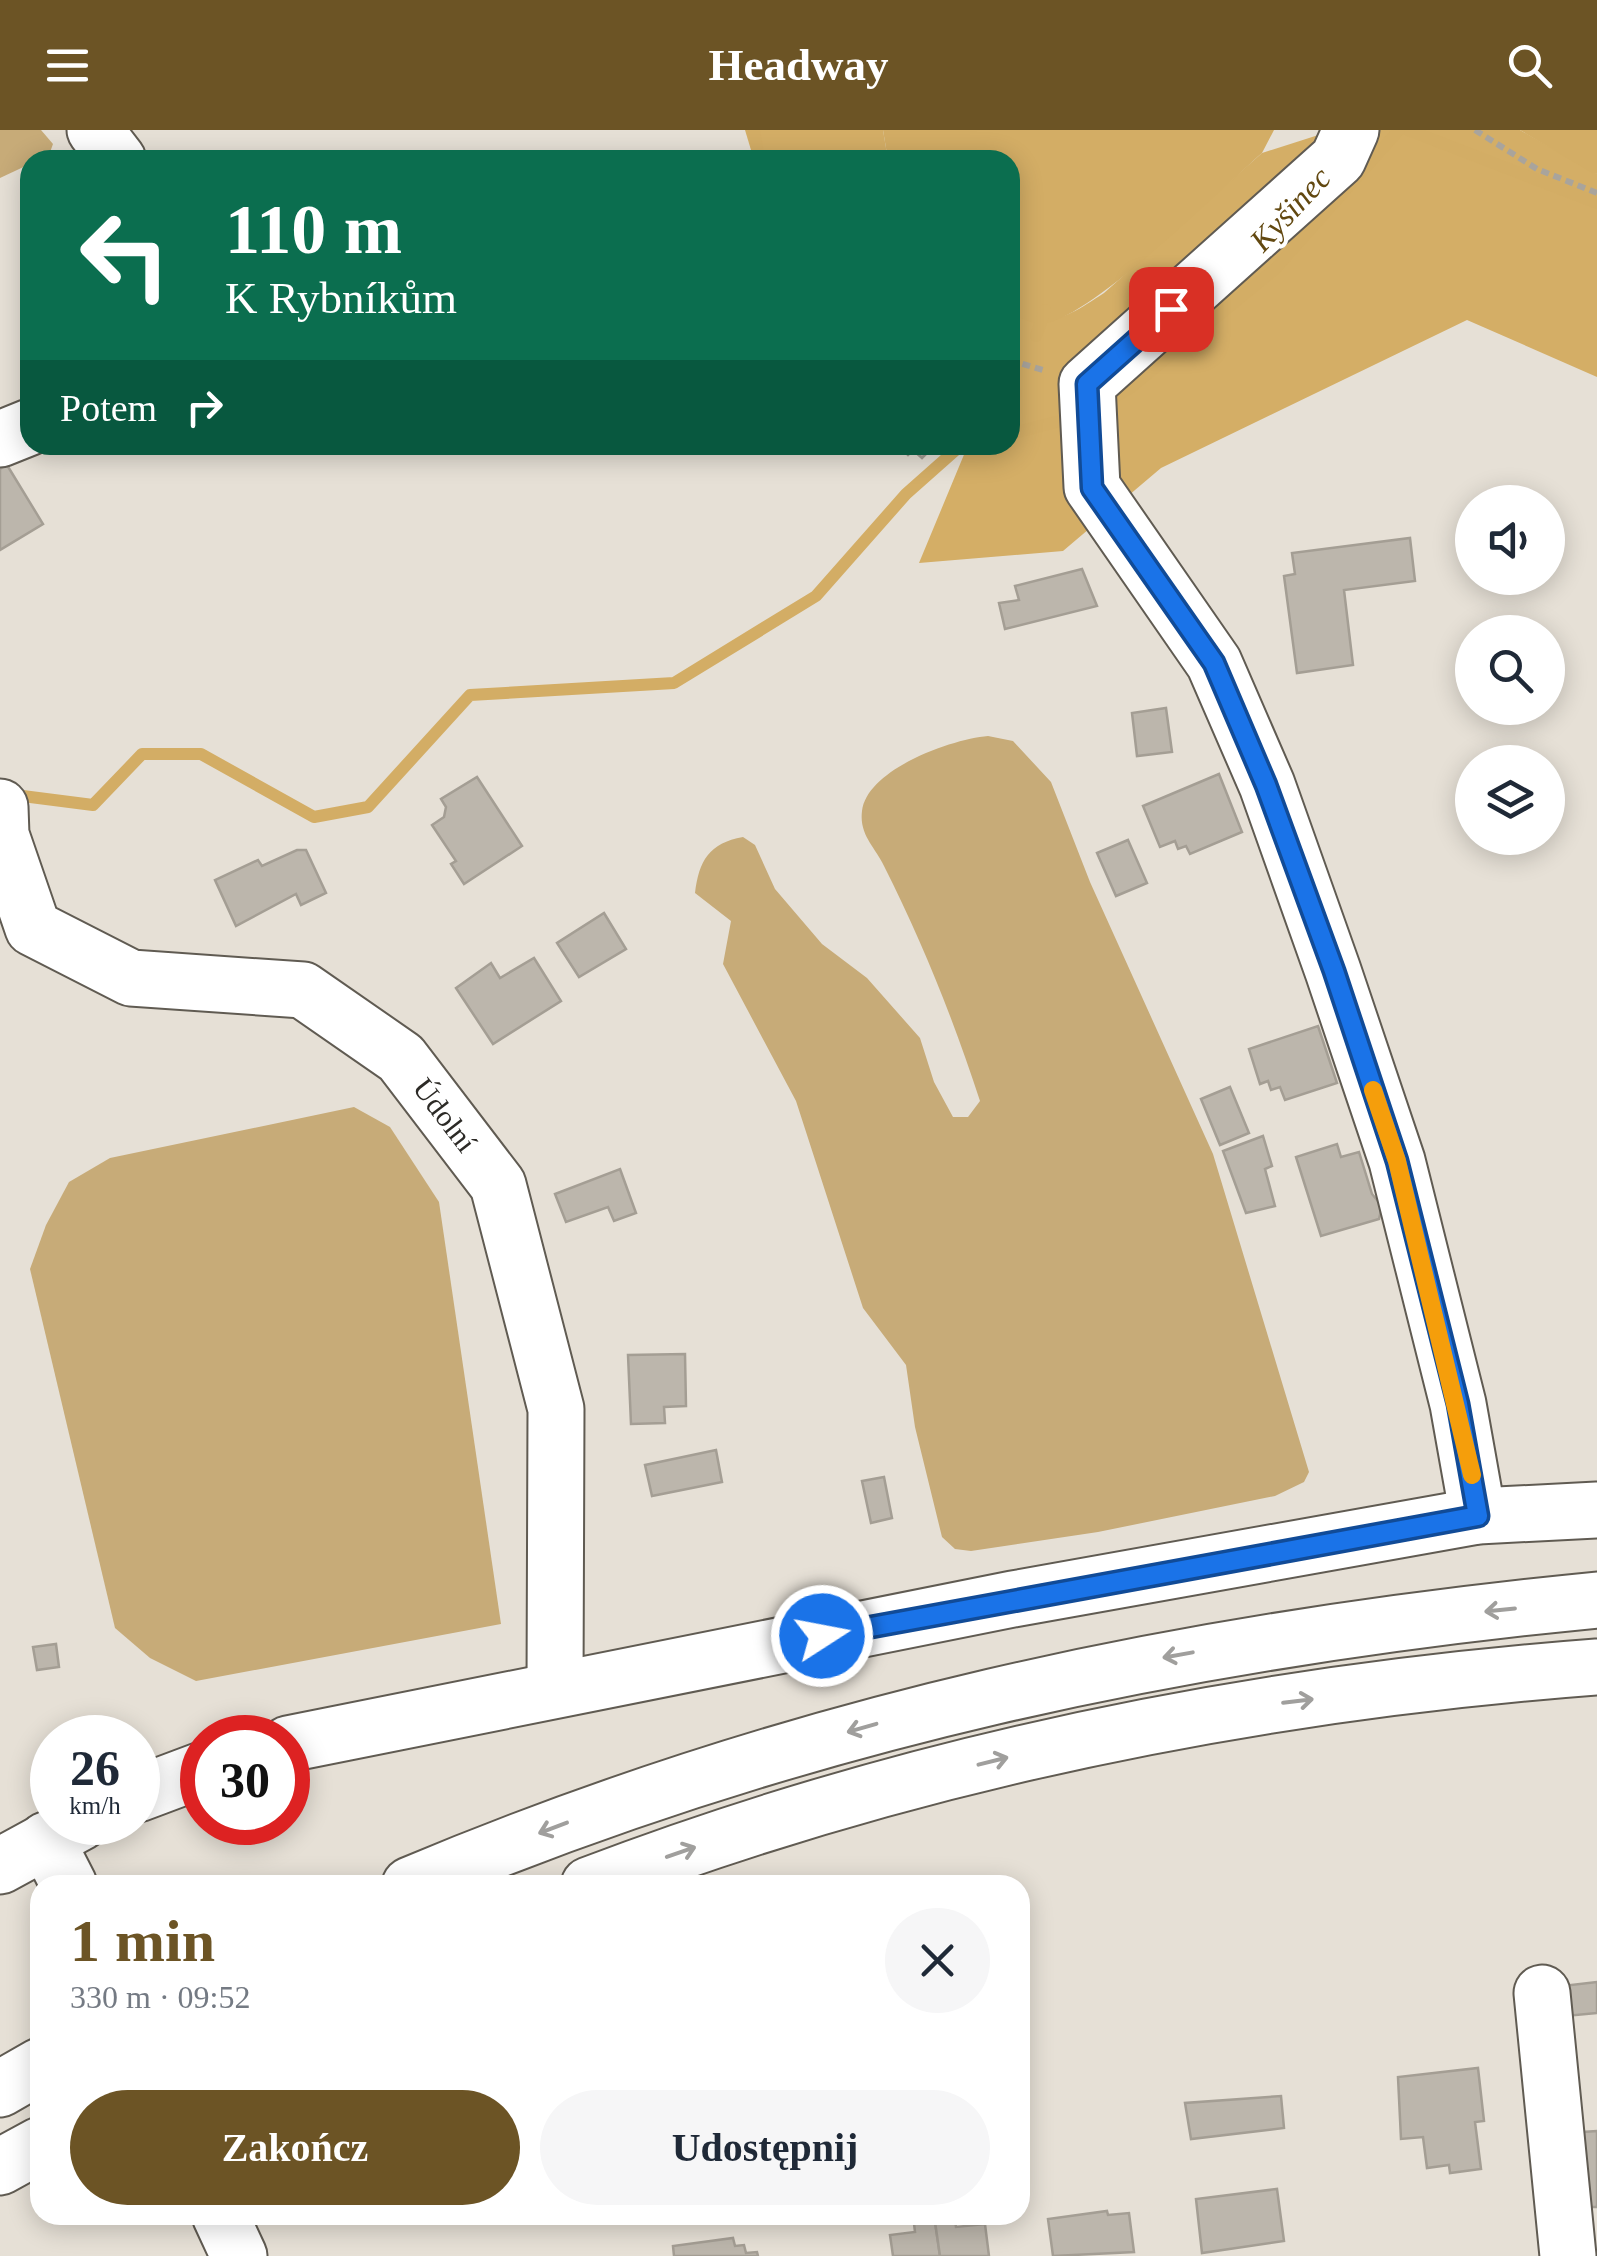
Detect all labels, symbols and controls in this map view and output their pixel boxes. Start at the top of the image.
icon: menu [40,38,95,93]
icon: search [1502,38,1557,93]
text: Headway [709,40,889,90]
water label: Kyšinec [1242,160,1338,259]
icon: left [60,190,190,320]
text: 110 m [225,191,402,268]
pin [1129,267,1214,352]
text: K Rybníkům [225,273,457,323]
icon: arrive [1144,282,1199,337]
icon: right [177,380,232,435]
text: Potem [60,387,157,429]
map controls [1455,485,1565,855]
button: sound [1455,485,1565,595]
button: search [1455,615,1565,725]
button: layers [1455,745,1565,855]
street label: Údolní [407,1072,484,1159]
position arrow [770,1584,874,1688]
one-way arrow [1484,1601,1517,1620]
one-way arrow [1163,1647,1195,1666]
one-way arrow [1282,1692,1314,1710]
speed limit sign: 30 [180,1715,310,1845]
one-way arrow [846,1719,878,1738]
text: 26 [70,1740,120,1796]
one-way arrow [976,1751,1008,1769]
text: km/h [69,1792,121,1819]
one-way arrow [538,1820,569,1838]
one-way arrow [664,1842,695,1860]
text: 1 min [70,1908,215,1974]
button: close [885,1908,990,2013]
text: 330 m · 09:52 [70,1979,250,2015]
button: Zakończ [70,2090,520,2205]
button: Udostępnij [540,2090,990,2205]

